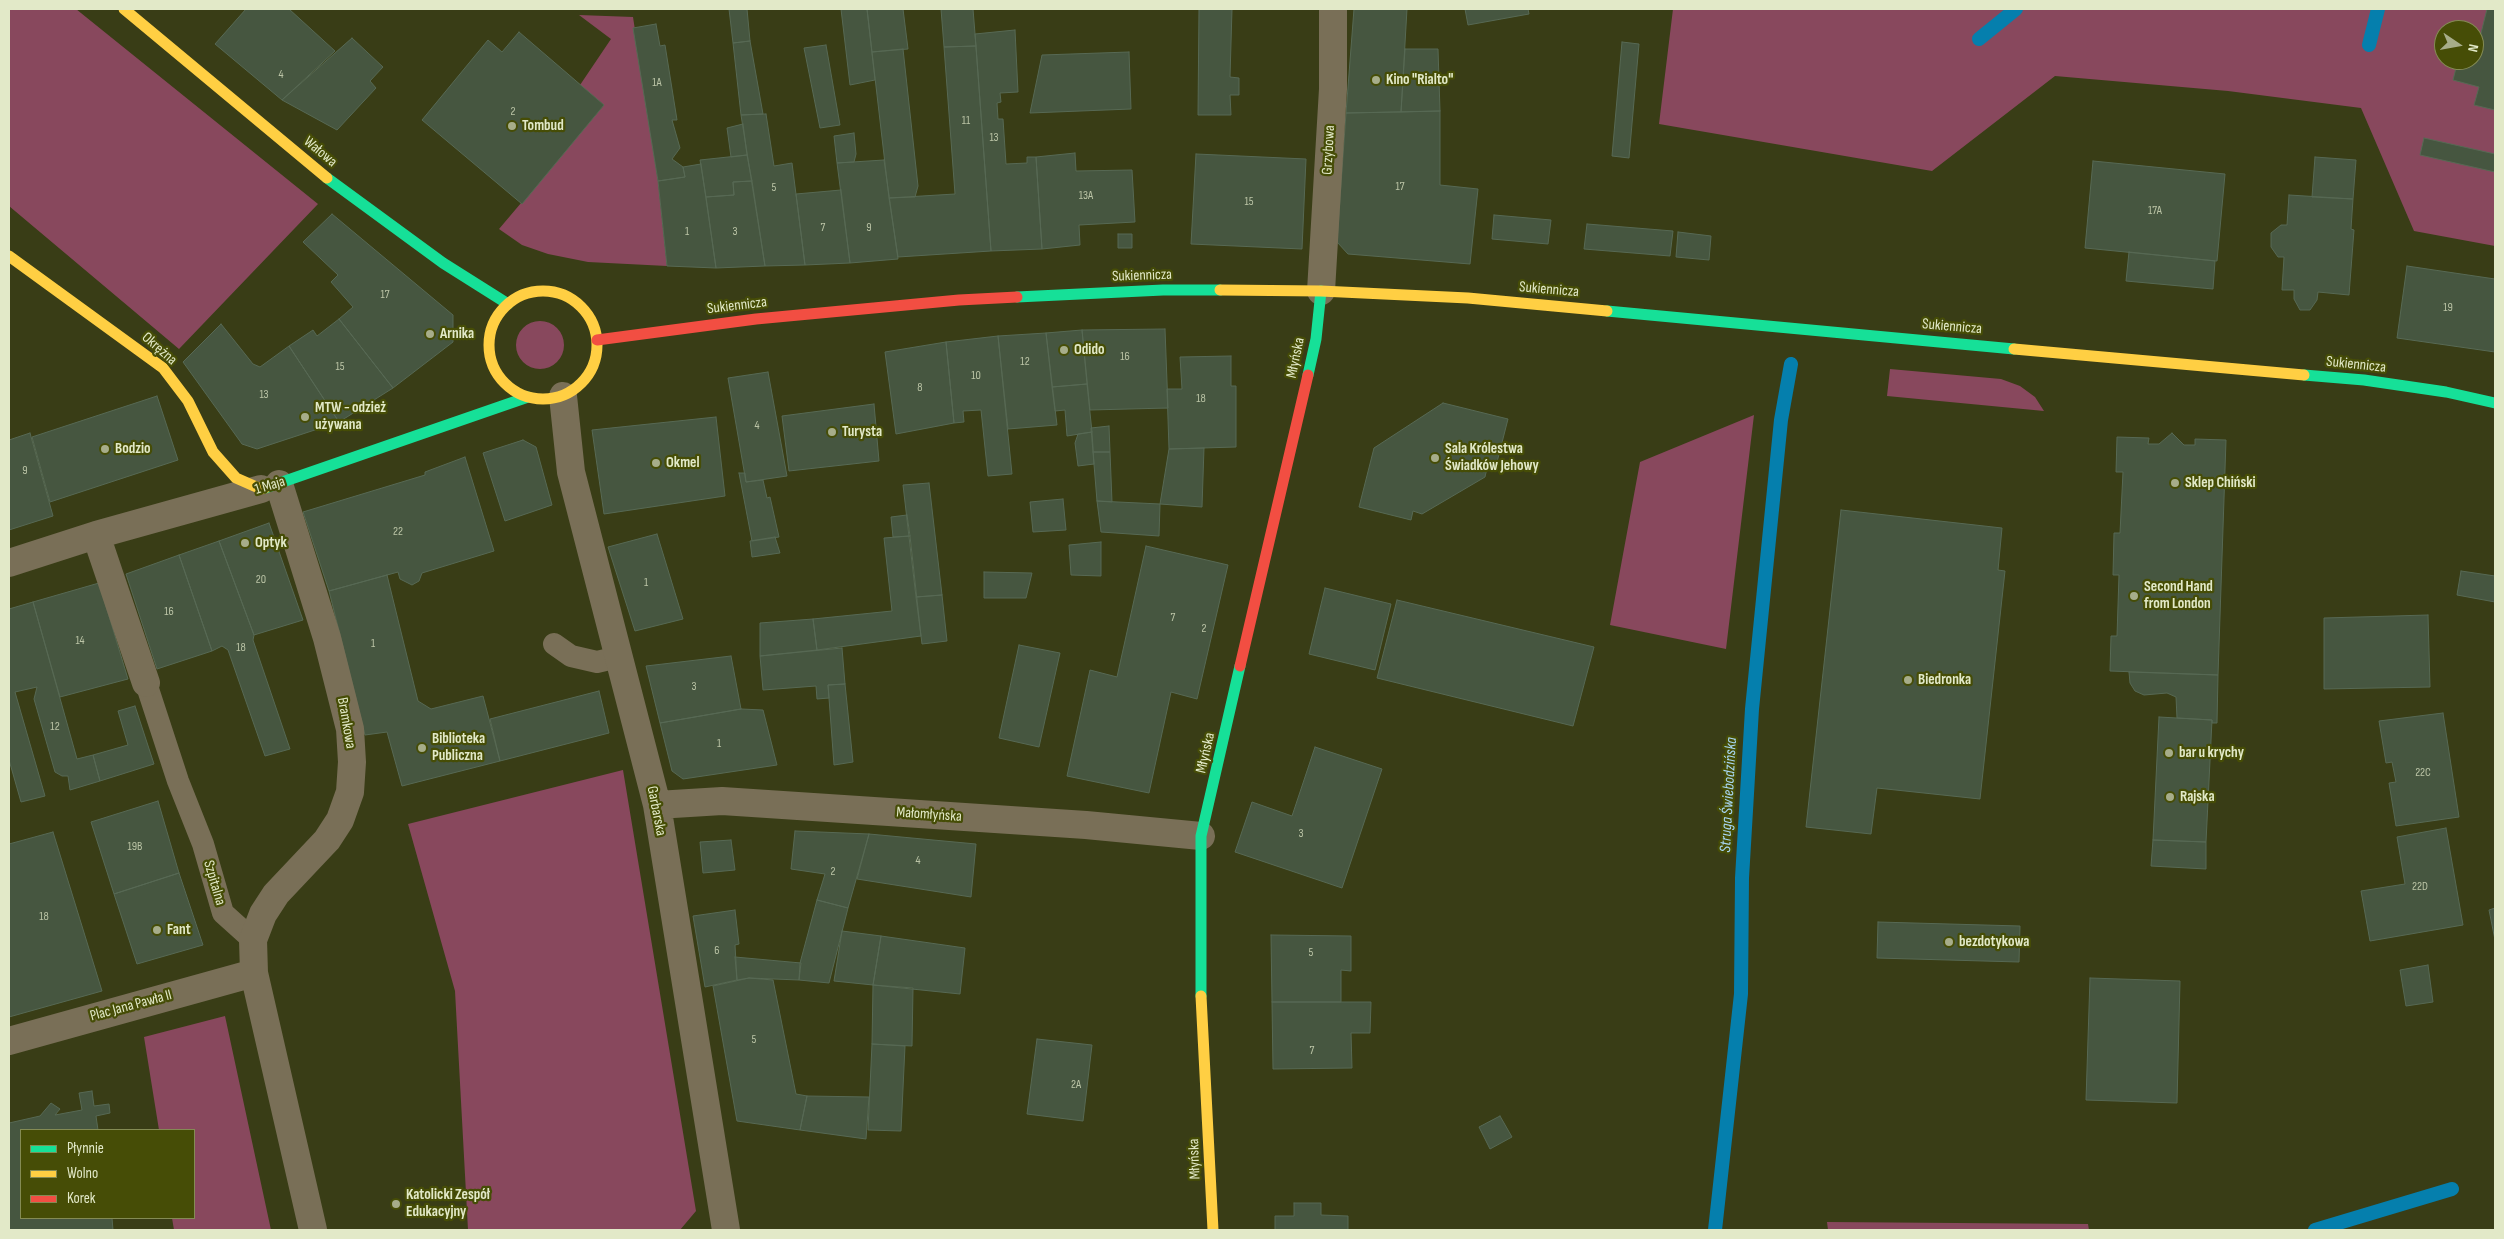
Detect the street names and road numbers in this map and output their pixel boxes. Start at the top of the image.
street label: Grzybowa [1319,125,1339,175]
street label: Wałowa [300,133,340,171]
street label: Sukiennicza [1112,266,1172,286]
street label: Sukiennicza [1518,278,1580,302]
street label: Sukiennicza [706,293,768,319]
street label: Sukiennicza [1921,315,1983,339]
street label: Okrężna [138,329,180,369]
street label: Młyńska [1283,336,1309,380]
street label: Sukiennicza [2325,353,2387,377]
street label: 1 Maja [253,473,287,499]
street label: Bramkowa [333,696,359,750]
street label: Młyńska [1193,731,1219,775]
street label: Garbarska [642,785,670,837]
street label: Małomłyńska [896,804,962,826]
street label: Szpitalna [199,858,229,908]
street label: Plac Jana Pawła II [88,986,174,1026]
street label: Młyńska [1185,1138,1205,1180]

